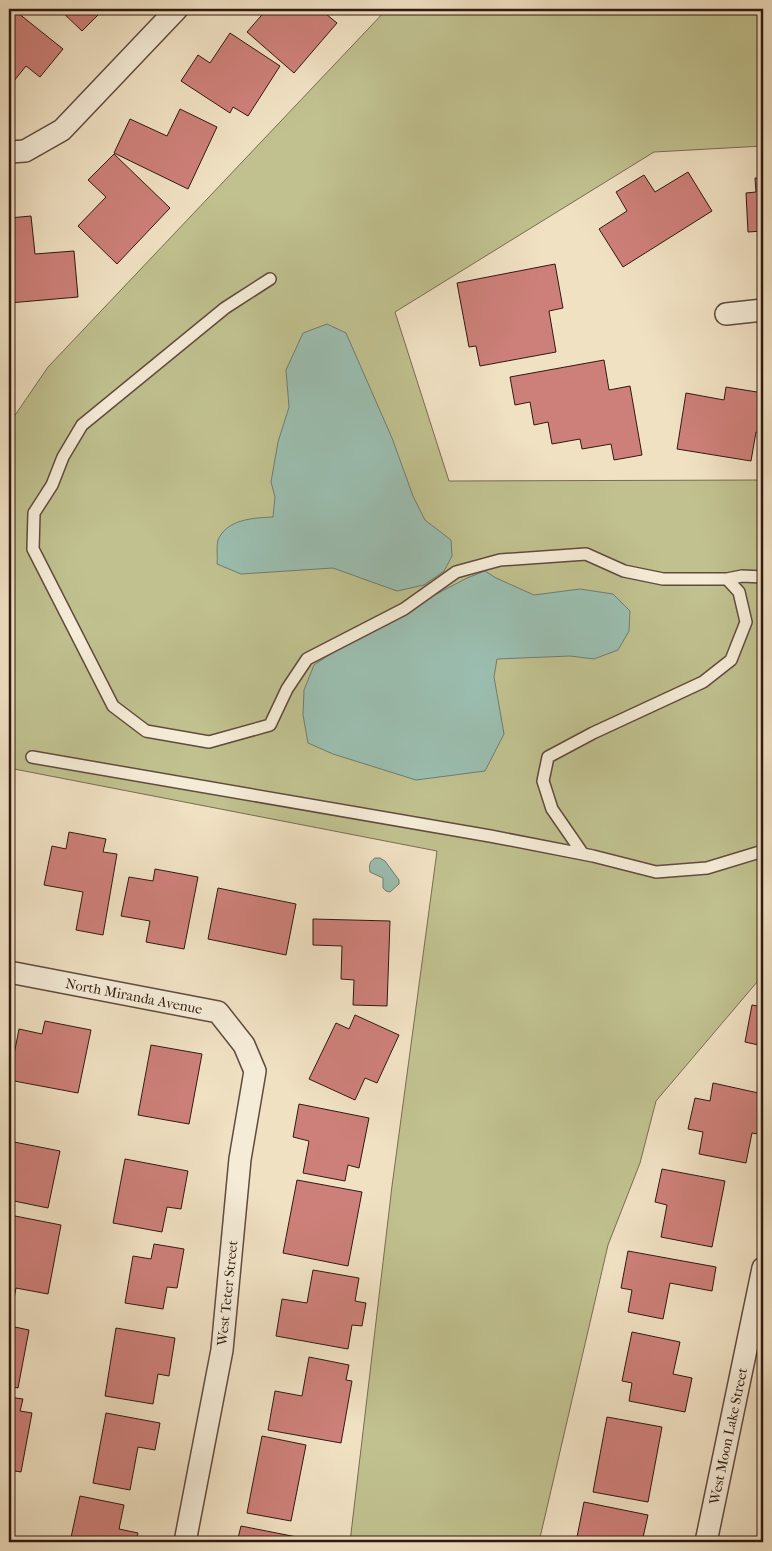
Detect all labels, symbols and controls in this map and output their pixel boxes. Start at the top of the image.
street label: North Miranda Avenue [64,975,204,1018]
street label: West Teter Street [213,1239,241,1348]
street label: West Moon Lake Street [705,1366,751,1507]

